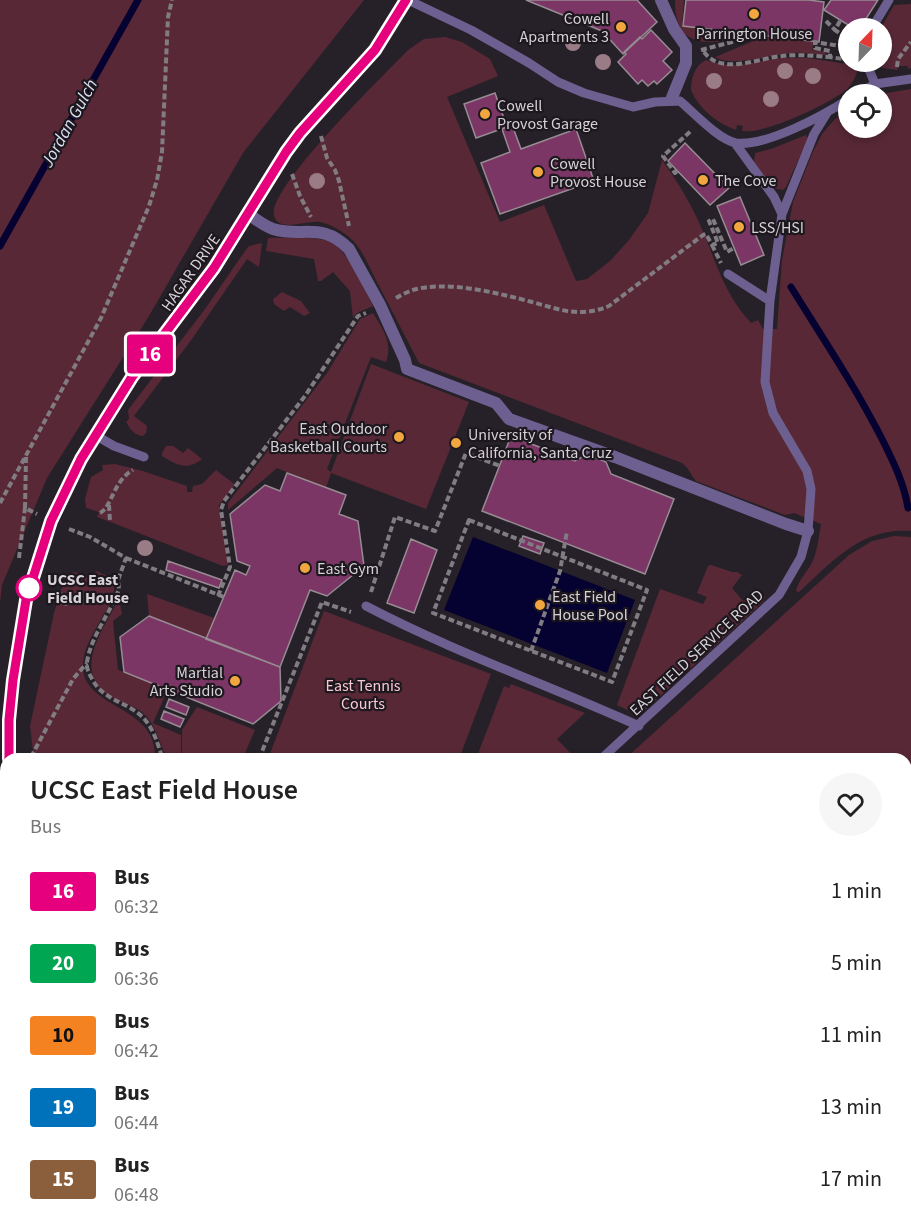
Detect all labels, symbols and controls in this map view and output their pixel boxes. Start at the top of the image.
marker: Parrington House [747,7,761,21]
place label: Cowell Apartments 3 [520,8,609,48]
north arrow [838,18,892,72]
map controls [838,18,892,138]
marker: Cowell Apartments 3 [614,20,628,34]
place label: Parrington House [696,23,812,45]
water label: Jordan Gulch [34,75,104,173]
button: locate [838,84,892,138]
place label: Cowell Provost Garage [497,95,598,135]
marker: Cowell Provost Garage [478,107,492,121]
place label: Cowell Provost House [550,153,647,193]
marker: Cowell Provost House [531,165,545,179]
place label: The Cove [715,170,777,192]
marker: The Cove [696,173,710,187]
place label: LSS/HSI [751,217,804,239]
marker: LSS/HSI [732,220,746,234]
street label: HAGAR DRIVE [156,230,226,316]
line badge: 16 [123,334,177,374]
text: 16 [139,339,161,369]
place label: East Outdoor Basketball Courts [270,418,387,458]
place label: University of California, Santa Cruz [468,424,612,464]
marker: East Outdoor Basketball Courts [392,430,406,444]
marker: University of California, Santa Cruz [449,436,463,450]
place label: East Gym [317,558,379,580]
marker: East Gym [298,561,312,575]
place label: UCSC East Field House [47,569,129,609]
marker: UCSC East Field House [16,575,42,601]
street label: EAST FIELD SERVICE ROAD [625,585,769,721]
place label: East Field House Pool [552,586,628,626]
marker: East Field House Pool [533,598,547,612]
place label: Martial Arts Studio [150,662,223,702]
marker: Martial Arts Studio [228,674,242,688]
park label: East Tennis Courts [325,675,401,715]
text: UCSC East Field House [30,770,298,810]
button: heart [819,773,882,836]
text: Bus [30,813,61,841]
text: Bus [114,861,150,893]
text: 1 min [831,875,882,907]
text: 16 [52,876,74,906]
text: 06:32 [114,893,159,921]
text: Bus [114,933,150,965]
text: 5 min [831,947,882,979]
text: 20 [52,948,74,978]
text: 06:36 [114,965,159,993]
text: Bus [114,1005,150,1037]
text: 11 min [820,1019,882,1051]
text: 10 [52,1020,74,1050]
text: 06:42 [114,1037,159,1065]
text: Bus [114,1077,150,1109]
text: 13 min [820,1091,882,1123]
text: 19 [52,1092,74,1122]
text: 06:44 [114,1109,159,1137]
text: Bus [114,1149,150,1181]
text: 17 min [820,1163,882,1195]
text: 15 [52,1164,74,1194]
text: 06:48 [114,1181,159,1209]

